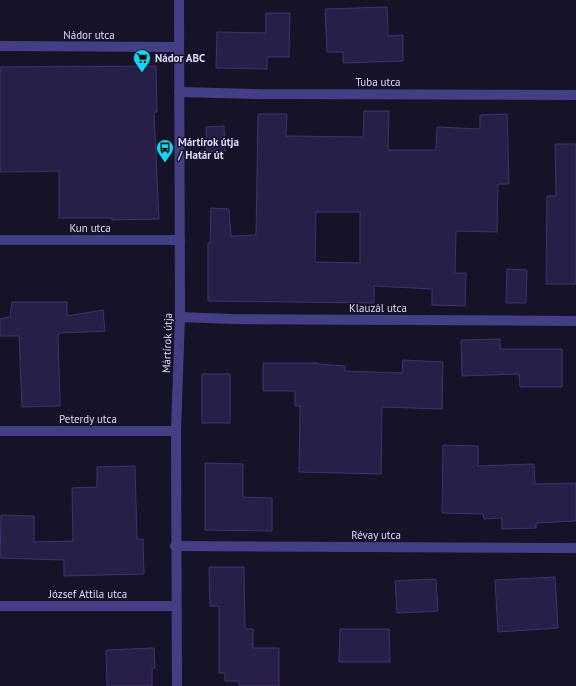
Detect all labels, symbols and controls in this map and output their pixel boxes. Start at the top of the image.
street label: Nádor utca [63,28,115,42]
supermarket icon: Nádor ABC [132,48,152,73]
place label: Nádor ABC [155,51,205,65]
street label: Tuba utca [355,75,401,89]
place label: Mártírok útja / Határ út [177,135,239,162]
bus stop icon: Mártírok útja / Határ út [155,138,175,163]
street label: Kun utca [69,221,111,235]
street label: Klauzál utca [349,301,407,315]
street label: Mártírok útja [159,313,175,373]
street label: Peterdy utca [59,412,117,426]
street label: Révay utca [351,528,401,542]
street label: József Attila utca [48,587,127,601]

